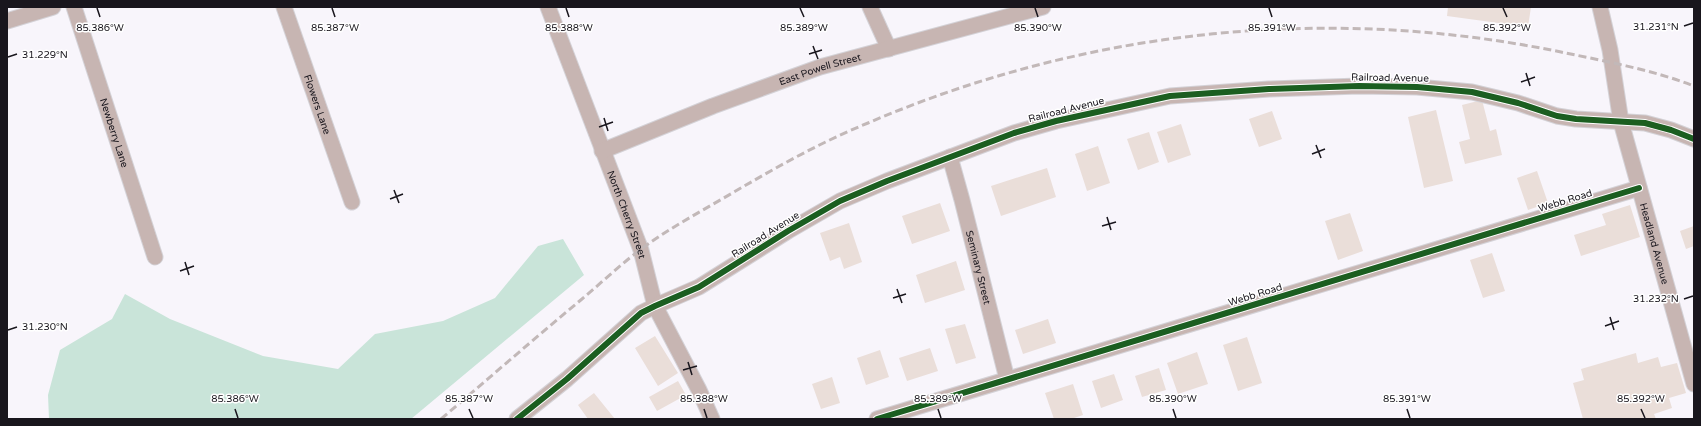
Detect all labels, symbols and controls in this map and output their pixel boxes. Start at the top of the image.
text: 31.231°N [1633,21,1679,33]
text: 85.386°W [76,22,124,34]
text: 85.387°W [311,22,359,34]
text: 85.388°W [545,22,593,34]
text: 85.389°W [780,22,828,34]
text: 85.390°W [1014,22,1062,34]
text: 85.391°W [1248,22,1296,34]
text: 85.392°W [1483,22,1531,34]
text: 31.229°N [22,49,68,61]
street label: East Powell Street [777,51,863,88]
street label: Railroad Avenue [1351,71,1429,85]
street label: Flowers Lane [301,73,333,136]
street label: Railroad Avenue [1027,95,1106,125]
street label: Newberry Lane [97,97,131,169]
street label: North Cherry Street [604,169,648,260]
street label: Webb Road [1537,187,1594,215]
street label: Headland Avenue [1637,202,1671,286]
street label: Railroad Avenue [729,209,802,261]
street label: Seminary Street [963,229,993,306]
street label: Webb Road [1227,281,1284,309]
text: 31.232°N [1633,293,1679,305]
text: 31.230°N [22,321,68,333]
text: 85.386°W [211,393,259,405]
text: 85.387°W [445,393,493,405]
text: 85.388°W [680,393,728,405]
text: 85.389°W [914,393,962,405]
text: 85.390°W [1149,393,1197,405]
text: 85.391°W [1383,393,1431,405]
text: 85.392°W [1617,393,1665,405]

